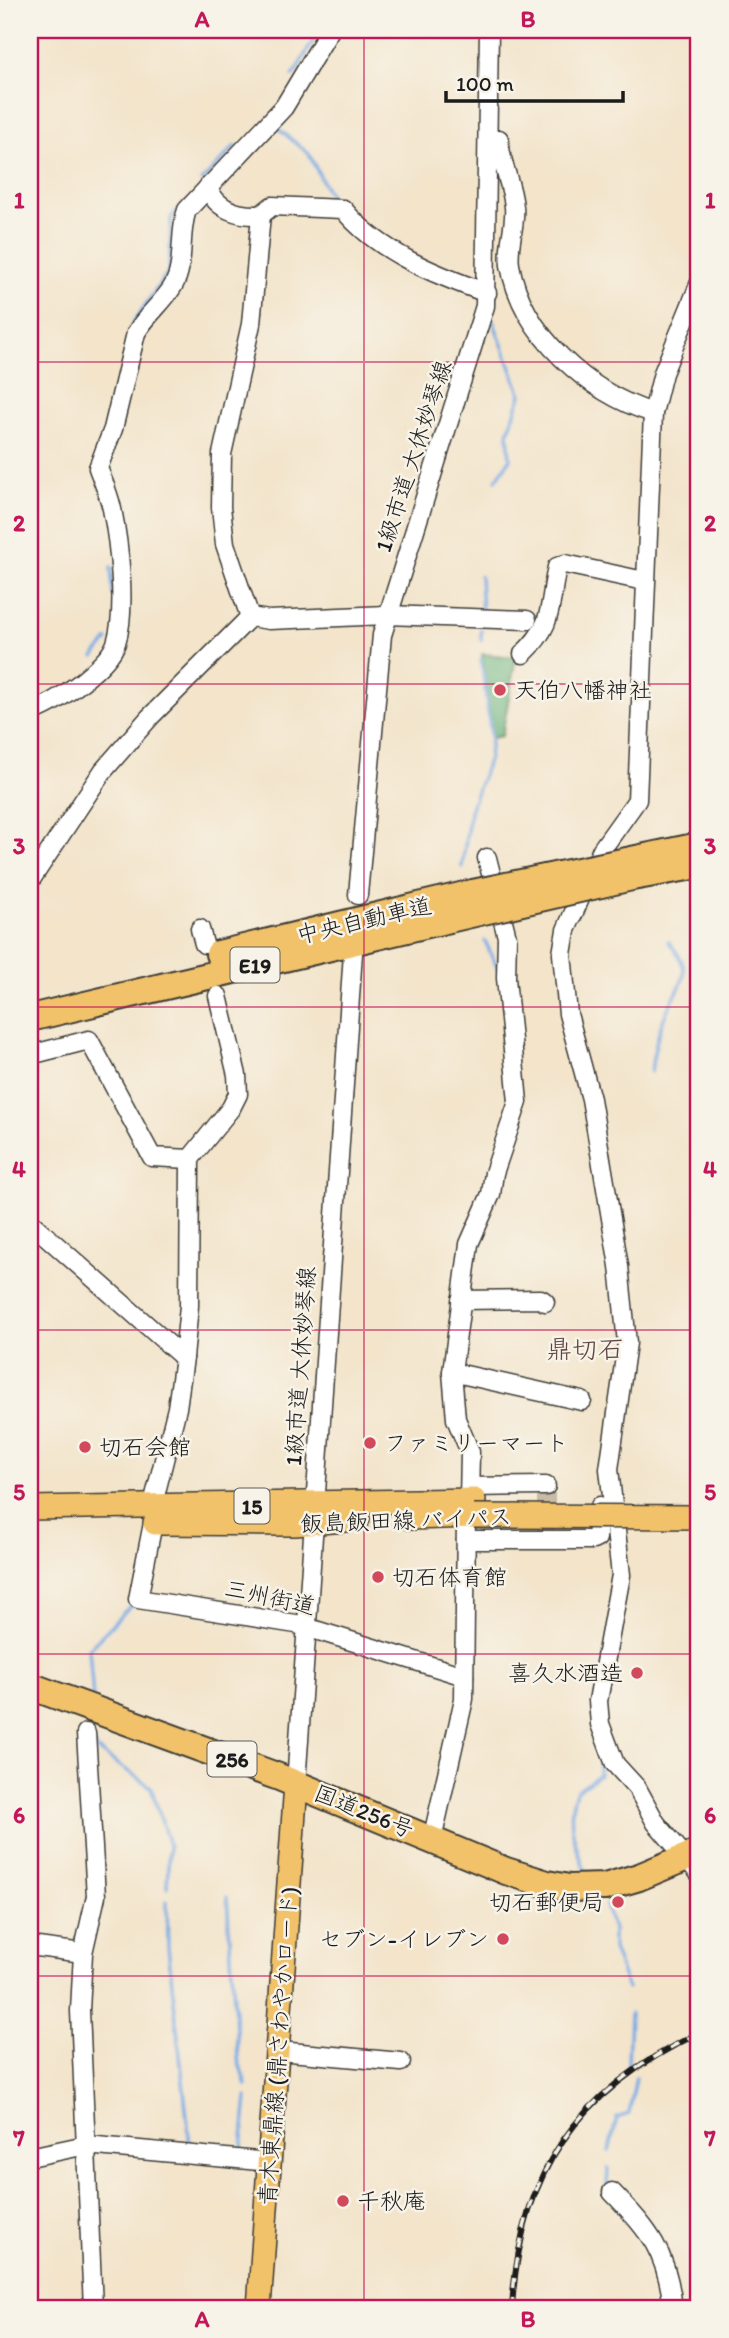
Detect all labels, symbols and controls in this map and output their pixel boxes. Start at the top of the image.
text: A [194,5,210,33]
text: B [521,5,536,33]
scale bar [446,60,622,104]
text: 100 m [456,71,514,96]
text: 1 [14,186,25,214]
text: 1 [705,186,716,214]
street label: 1級市道 大休妙琴線 [369,357,457,555]
text: 2 [13,509,26,537]
text: 2 [704,509,717,537]
place label: 天伯八幡神社 [514,676,652,704]
marker: 天伯八幡神社 [492,682,508,698]
text: 3 [13,832,26,860]
text: 3 [704,832,717,860]
street label: 中央自動車道 [294,891,434,949]
road number: E19 [230,948,280,982]
text: 4 [12,1155,26,1183]
text: 4 [703,1155,717,1183]
street label: 1級市道 大休妙琴線 [279,1265,321,1467]
district label: 鼎切石 [546,1333,624,1365]
place label: ファミリーマート [384,1429,568,1457]
place label: 切石会館 [99,1433,191,1461]
marker: ファミリーマート [362,1435,378,1451]
marker: 切石会館 [77,1439,93,1455]
text: 5 [13,1478,25,1506]
text: 5 [704,1478,716,1506]
road number: 15 [234,1488,270,1524]
street label: 飯島飯田線 バイパス [300,1502,512,1538]
place label: 切石体育館 [392,1563,507,1591]
marker: 切石体育館 [370,1569,386,1585]
street label: 三州街道 [222,1574,318,1620]
place label: 喜久水酒造 [508,1659,623,1687]
marker: 喜久水酒造 [629,1665,645,1681]
road number: 256 [208,1742,256,1776]
street label: 国道256号 [310,1778,418,1844]
text: 6 [13,1801,25,1829]
text: 6 [704,1801,716,1829]
street label: 青木東鼎線 (鼎さわやかロード) [253,1886,303,2206]
place label: 切石郵便局 [489,1888,604,1916]
marker: 切石郵便局 [610,1894,626,1910]
place label: セブン-イレブン [319,1925,489,1953]
marker: セブン-イレブン [495,1931,511,1947]
text: 7 [12,2124,25,2152]
text: 7 [703,2124,716,2152]
place label: 千秋庵 [357,2187,426,2215]
marker: 千秋庵 [335,2193,351,2209]
text: A [194,2305,210,2333]
text: B [521,2305,536,2333]

